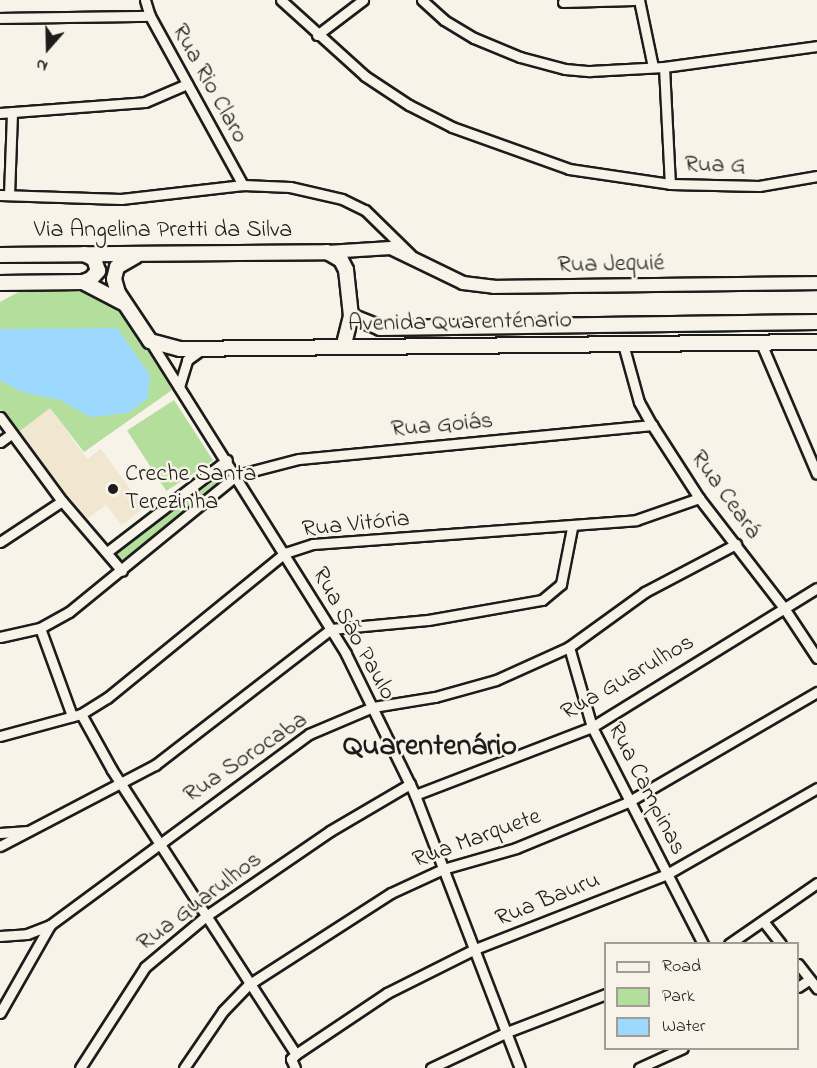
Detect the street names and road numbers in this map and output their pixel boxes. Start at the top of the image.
street label: Rua Rio Claro [164,19,254,149]
street label: Rua G [684,151,746,181]
street label: Via Angelina Pretti da Silva [34,217,292,245]
street label: Rua Jequié [557,250,665,280]
street label: Avenida Quarenténario [348,307,572,339]
street label: Rua Goiás [390,407,494,445]
street label: Rua Ceará [683,445,767,545]
street label: Rua Vitória [301,505,411,545]
street label: Rua São Paulo [305,563,401,705]
street label: Rua Guarulhos [556,628,700,728]
street label: Rua Sorocaba [179,706,313,810]
street label: Rua Campinas [600,718,692,860]
street label: Rua Marquete [409,803,545,875]
street label: Rua Guarulhos [132,846,268,958]
street label: Rua Bauru [492,866,604,934]

